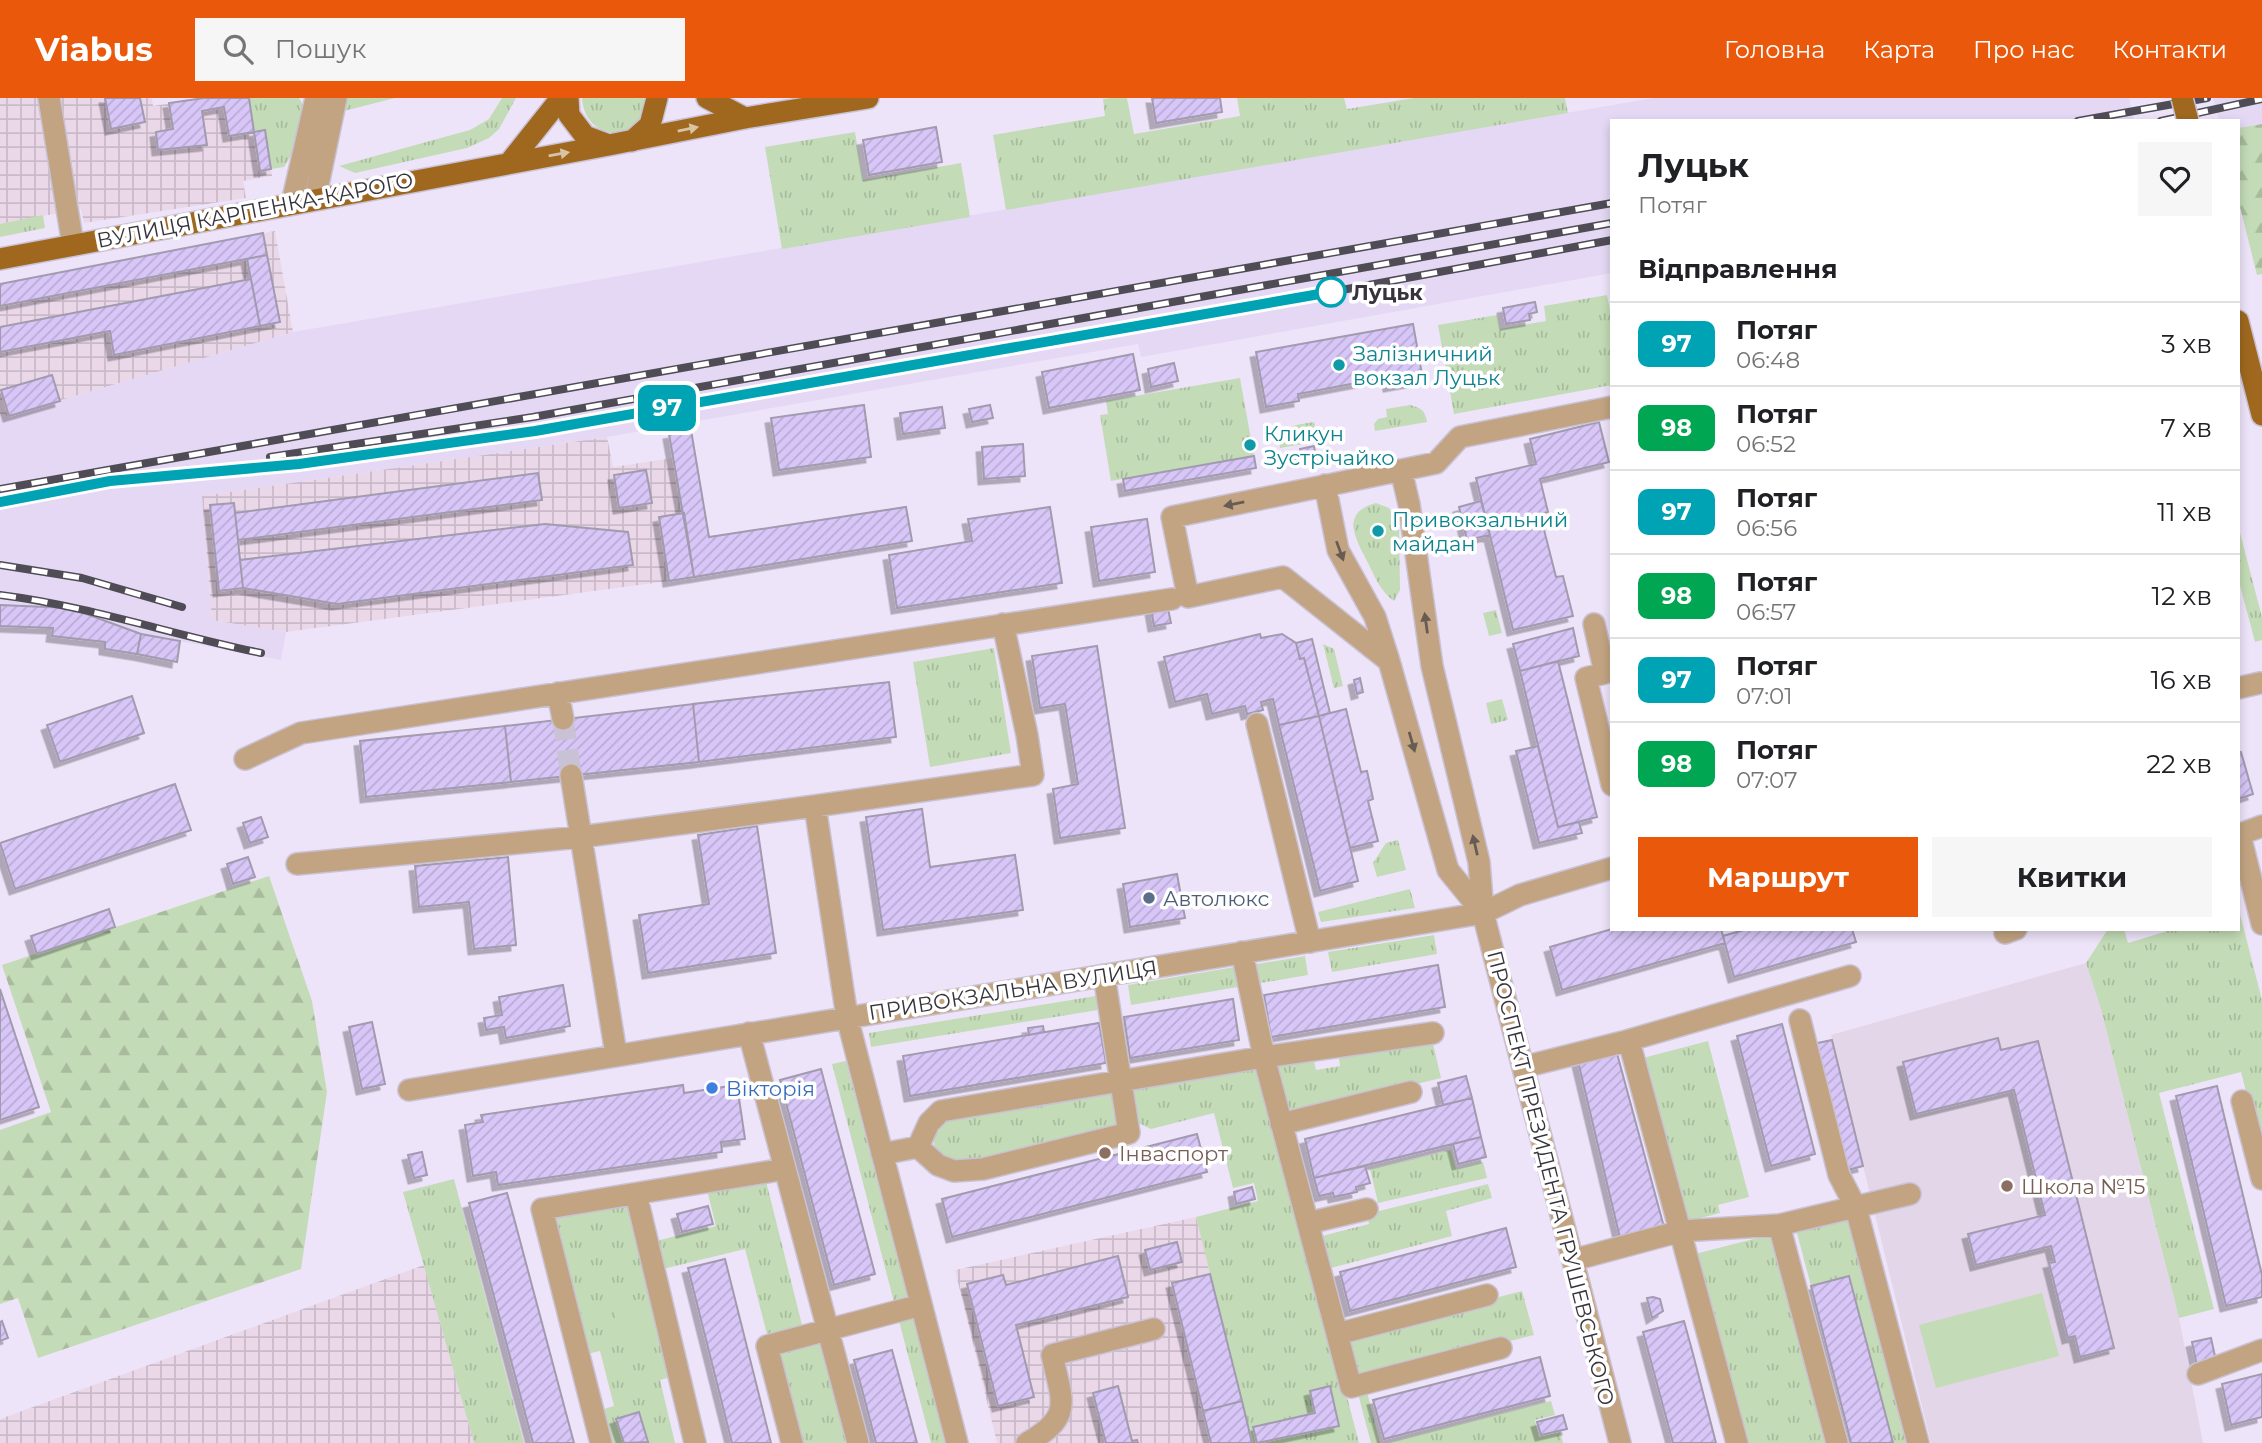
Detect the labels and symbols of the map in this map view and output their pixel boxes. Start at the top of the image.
one-way arrow [678,124,700,135]
one-way arrow [549,148,571,159]
street label: ВУЛИЦЯ КАРПЕНКА-КАРОГО [95,167,415,253]
marker: Луцьк [1316,277,1346,307]
place label: Луцьк [1352,280,1423,305]
place label: Залізничний вокзал Луцьк [1353,341,1500,390]
marker: Залізничний вокзал Луцьк [1331,357,1347,373]
line badge: 97 [636,385,698,431]
place label: Кликун Зустрічайко [1264,421,1395,470]
marker: Кликун Зустрічайко [1242,437,1258,453]
one-way arrow [1223,498,1245,509]
place label: Привокзальний майдан [1392,507,1568,556]
marker: Привокзальний майдан [1370,523,1386,539]
one-way arrow [1335,541,1346,562]
one-way arrow [1420,612,1431,634]
one-way arrow [1407,732,1417,753]
one-way arrow [1469,834,1480,856]
place label: Автолюкс [1163,886,1269,911]
marker: Автолюкс [1141,890,1157,906]
street label: ПРОСПЕКТ ПРЕЗИДЕНТА ГРУШЕВСЬКОГО [1482,948,1620,1408]
street label: ПРИВОКЗАЛЬНА ВУЛИЦЯ [867,955,1159,1025]
place label: Вікторія [726,1076,815,1101]
marker: Вікторія [704,1080,720,1096]
place label: Інваспорт [1119,1141,1228,1166]
marker: Інваспорт [1097,1145,1113,1161]
place label: Школа №15 [2021,1174,2145,1199]
marker: Школа №15 [1999,1178,2015,1194]

